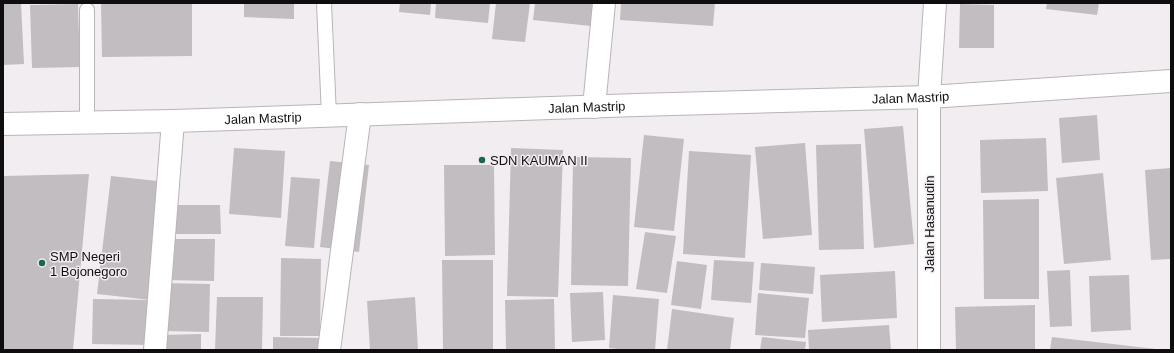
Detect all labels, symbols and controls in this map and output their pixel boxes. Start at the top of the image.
street label: Jalan Mastrip [872,88,950,106]
street label: Jalan Mastrip [548,98,626,116]
street label: Jalan Mastrip [224,109,302,127]
place label: SDN KAUMAN II [490,153,588,168]
marker: SDN KAUMAN II [477,155,487,165]
street label: Jalan Hasanudin [922,176,937,272]
place label: SMP Negeri 1 Bojonegoro [50,249,127,279]
marker: SMP Negeri 1 Bojonegoro [37,258,47,268]

